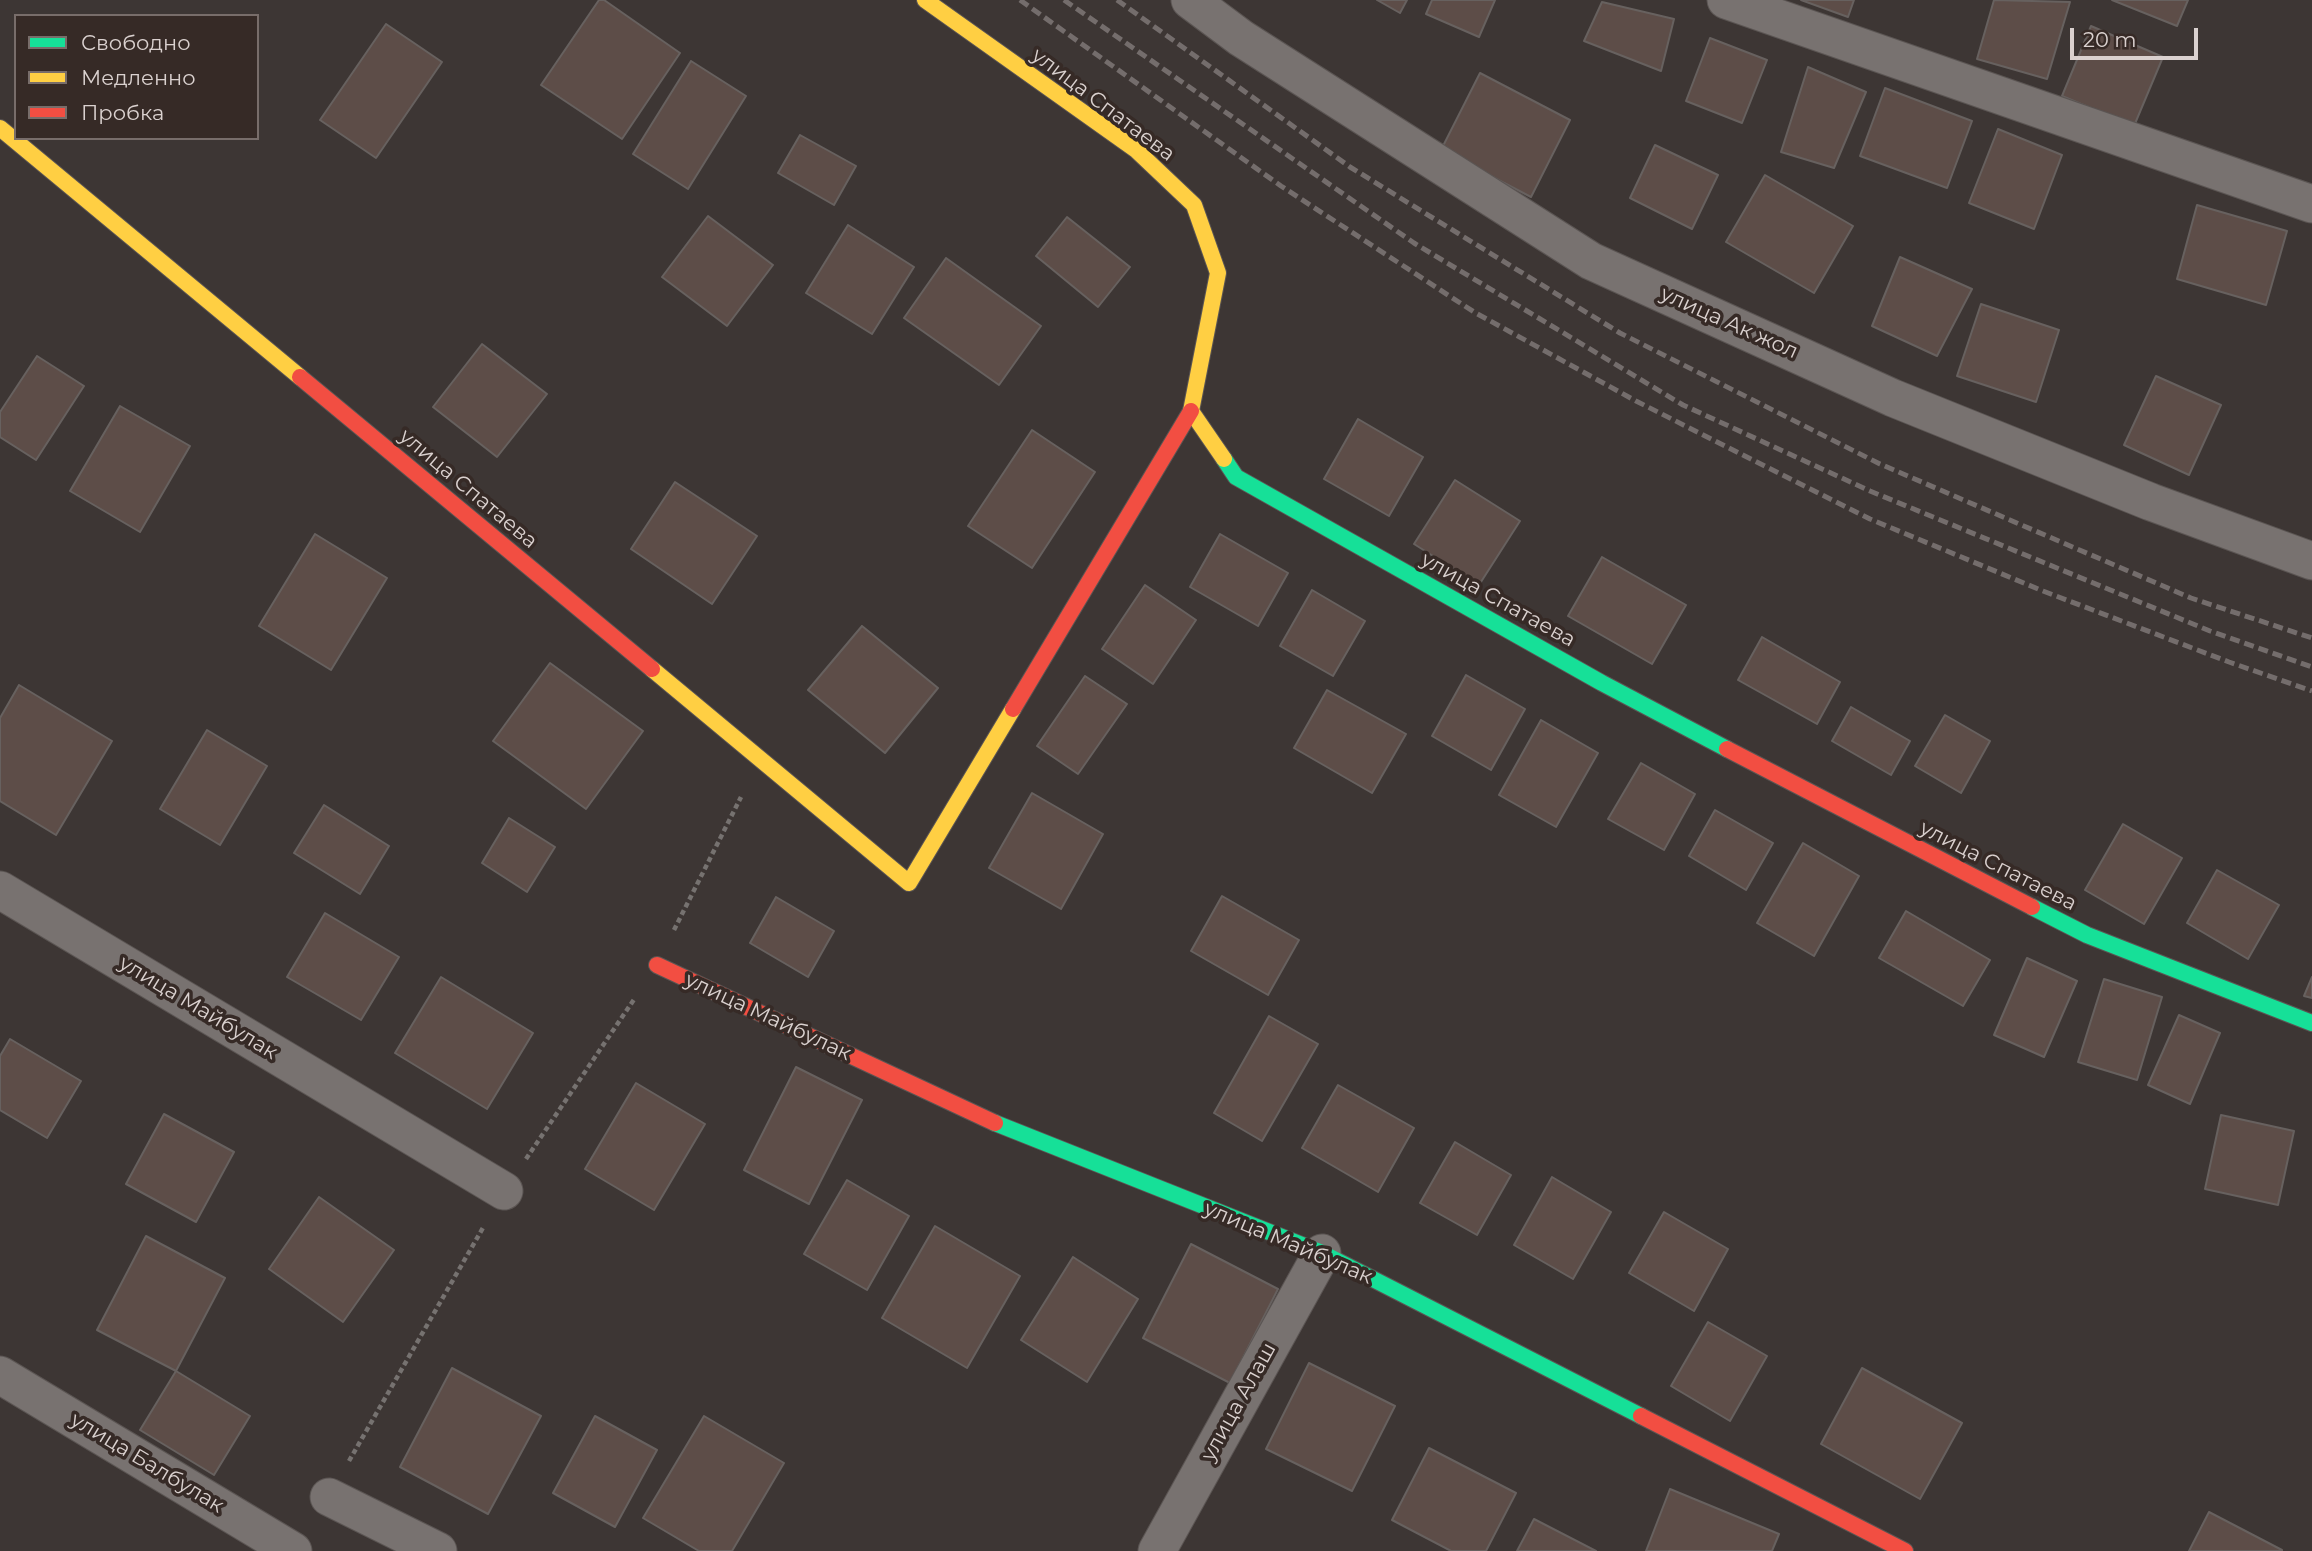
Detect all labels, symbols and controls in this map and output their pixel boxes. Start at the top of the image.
legend [14,14,259,140]
scale bar [2074,14,2202,58]
text: 20 m [2083,27,2137,52]
text: Свободно [81,30,191,55]
street label: улица Спатаева [1026,43,1180,167]
text: Медленно [81,65,196,90]
text: Пробка [81,100,164,125]
street label: улица Ак жол [1656,281,1802,365]
street label: улица Спатаева [394,424,542,554]
street label: улица Спатаева [1416,547,1580,653]
street label: улица Спатаева [1915,816,2081,916]
street label: улица Майбулак [114,951,282,1065]
street label: улица Майбулак [681,967,855,1067]
street label: улица Майбулак [1200,1196,1376,1290]
street label: улица Алаш [1196,1338,1282,1466]
street label: улица Балбулак [66,1407,228,1519]

